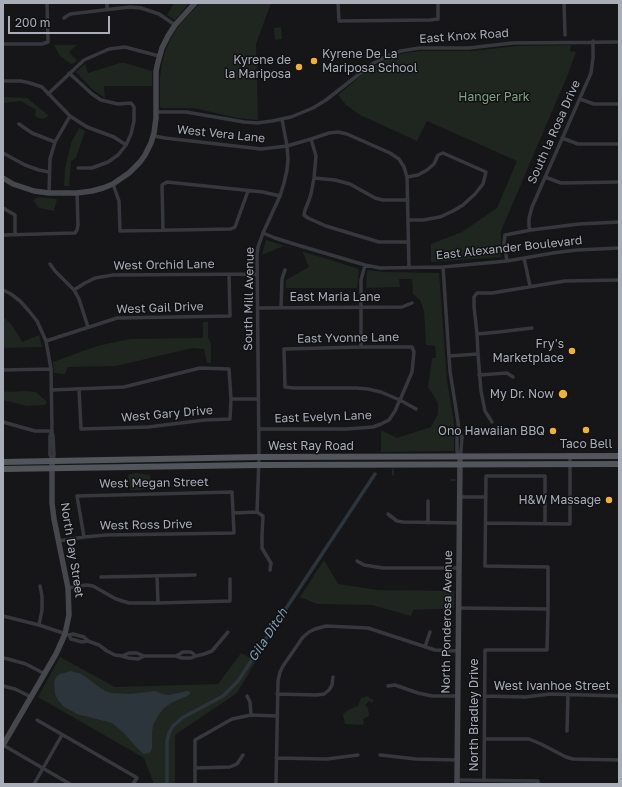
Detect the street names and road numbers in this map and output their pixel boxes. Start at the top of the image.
street label: East Knox Road [419,26,509,46]
street label: South la Rosa Drive [525,78,583,186]
street label: West Vera Lane [176,122,266,146]
street label: East Alexander Boulevard [435,233,583,263]
street label: South Mill Avenue [241,247,257,351]
street label: West Orchid Lane [113,257,215,273]
street label: East Maria Lane [290,290,380,304]
street label: West Gail Drive [116,299,204,317]
street label: East Yvonne Lane [297,330,399,346]
street label: West Gary Drive [121,403,213,425]
street label: East Evelyn Lane [274,408,372,426]
street label: West Ray Road [268,439,354,453]
street label: West Megan Street [99,475,209,491]
street label: North Day Street [57,501,87,599]
street label: West Ross Drive [99,517,193,533]
street label: North Ponderosa Avenue [439,550,455,694]
street label: North Bradley Drive [467,658,481,772]
street label: West Ivanhoe Street [494,679,610,693]

